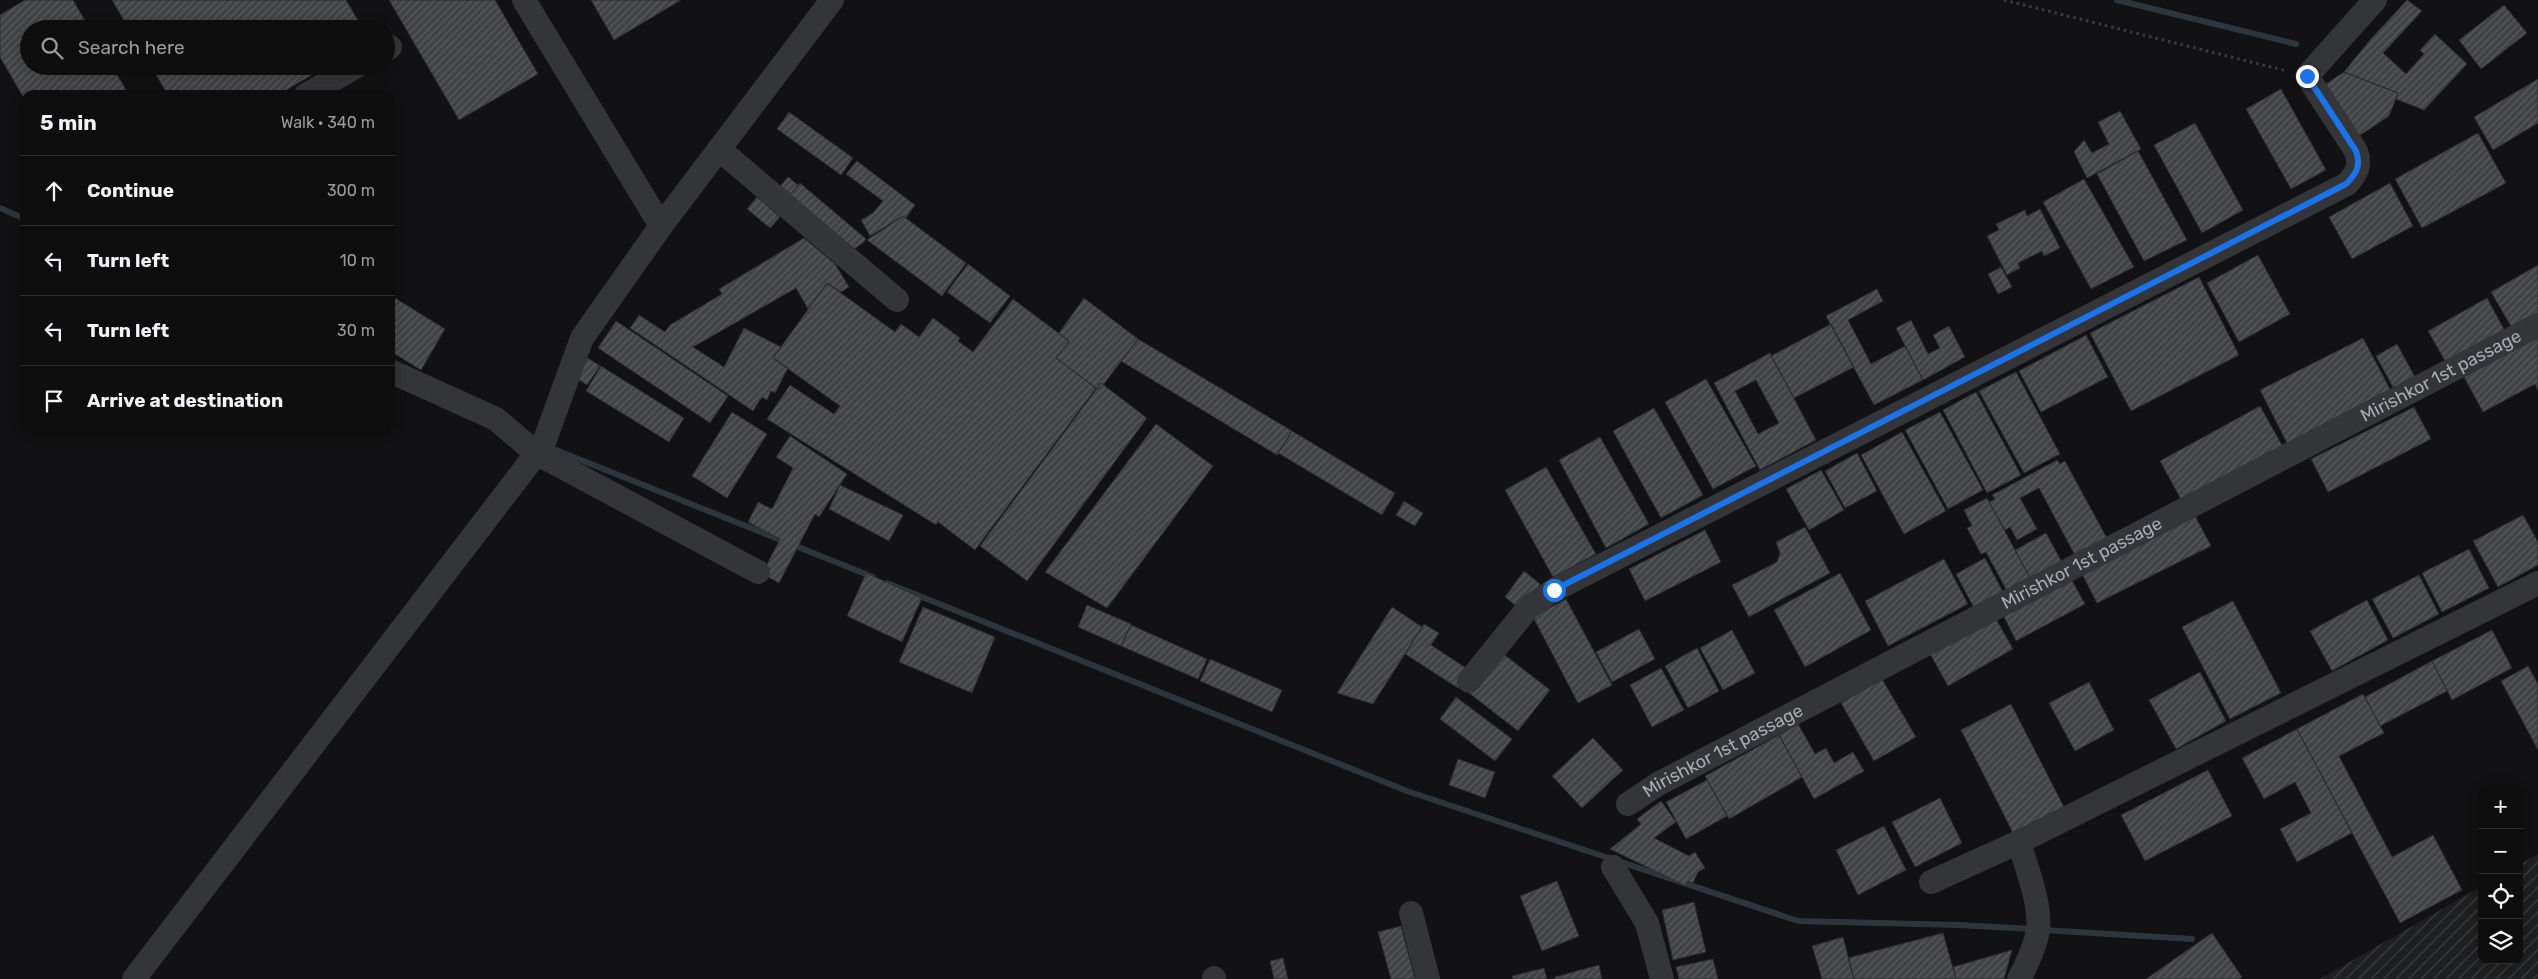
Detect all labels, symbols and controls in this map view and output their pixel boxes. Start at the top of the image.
search box [20,20,395,75]
icon: search [38,34,66,62]
text: Search here [78,36,185,59]
route end [2296,65,2319,88]
text: 5 min [40,110,97,135]
text: Walk · 340 m [281,113,375,132]
icon: ahead [40,177,68,205]
text: Continue [87,179,174,202]
text: 300 m [327,181,375,200]
icon: left [40,247,68,275]
text: Turn left [87,249,169,272]
text: 10 m [340,251,375,270]
icon: left [40,317,68,345]
text: Turn left [87,319,169,342]
text: 30 m [337,321,375,340]
street label: Mirishkor 1st passage [2357,325,2525,427]
icon: arrive [40,387,68,415]
text: Arrive at destination [87,389,283,412]
street label: Mirishkor 1st passage [1998,512,2166,614]
route start [1543,579,1566,602]
street label: Mirishkor 1st passage [1638,699,1807,802]
map controls [2478,784,2523,964]
button: + [2478,784,2523,829]
button: − [2478,829,2523,874]
button: locate [2478,874,2523,919]
button: layers [2478,919,2523,964]

